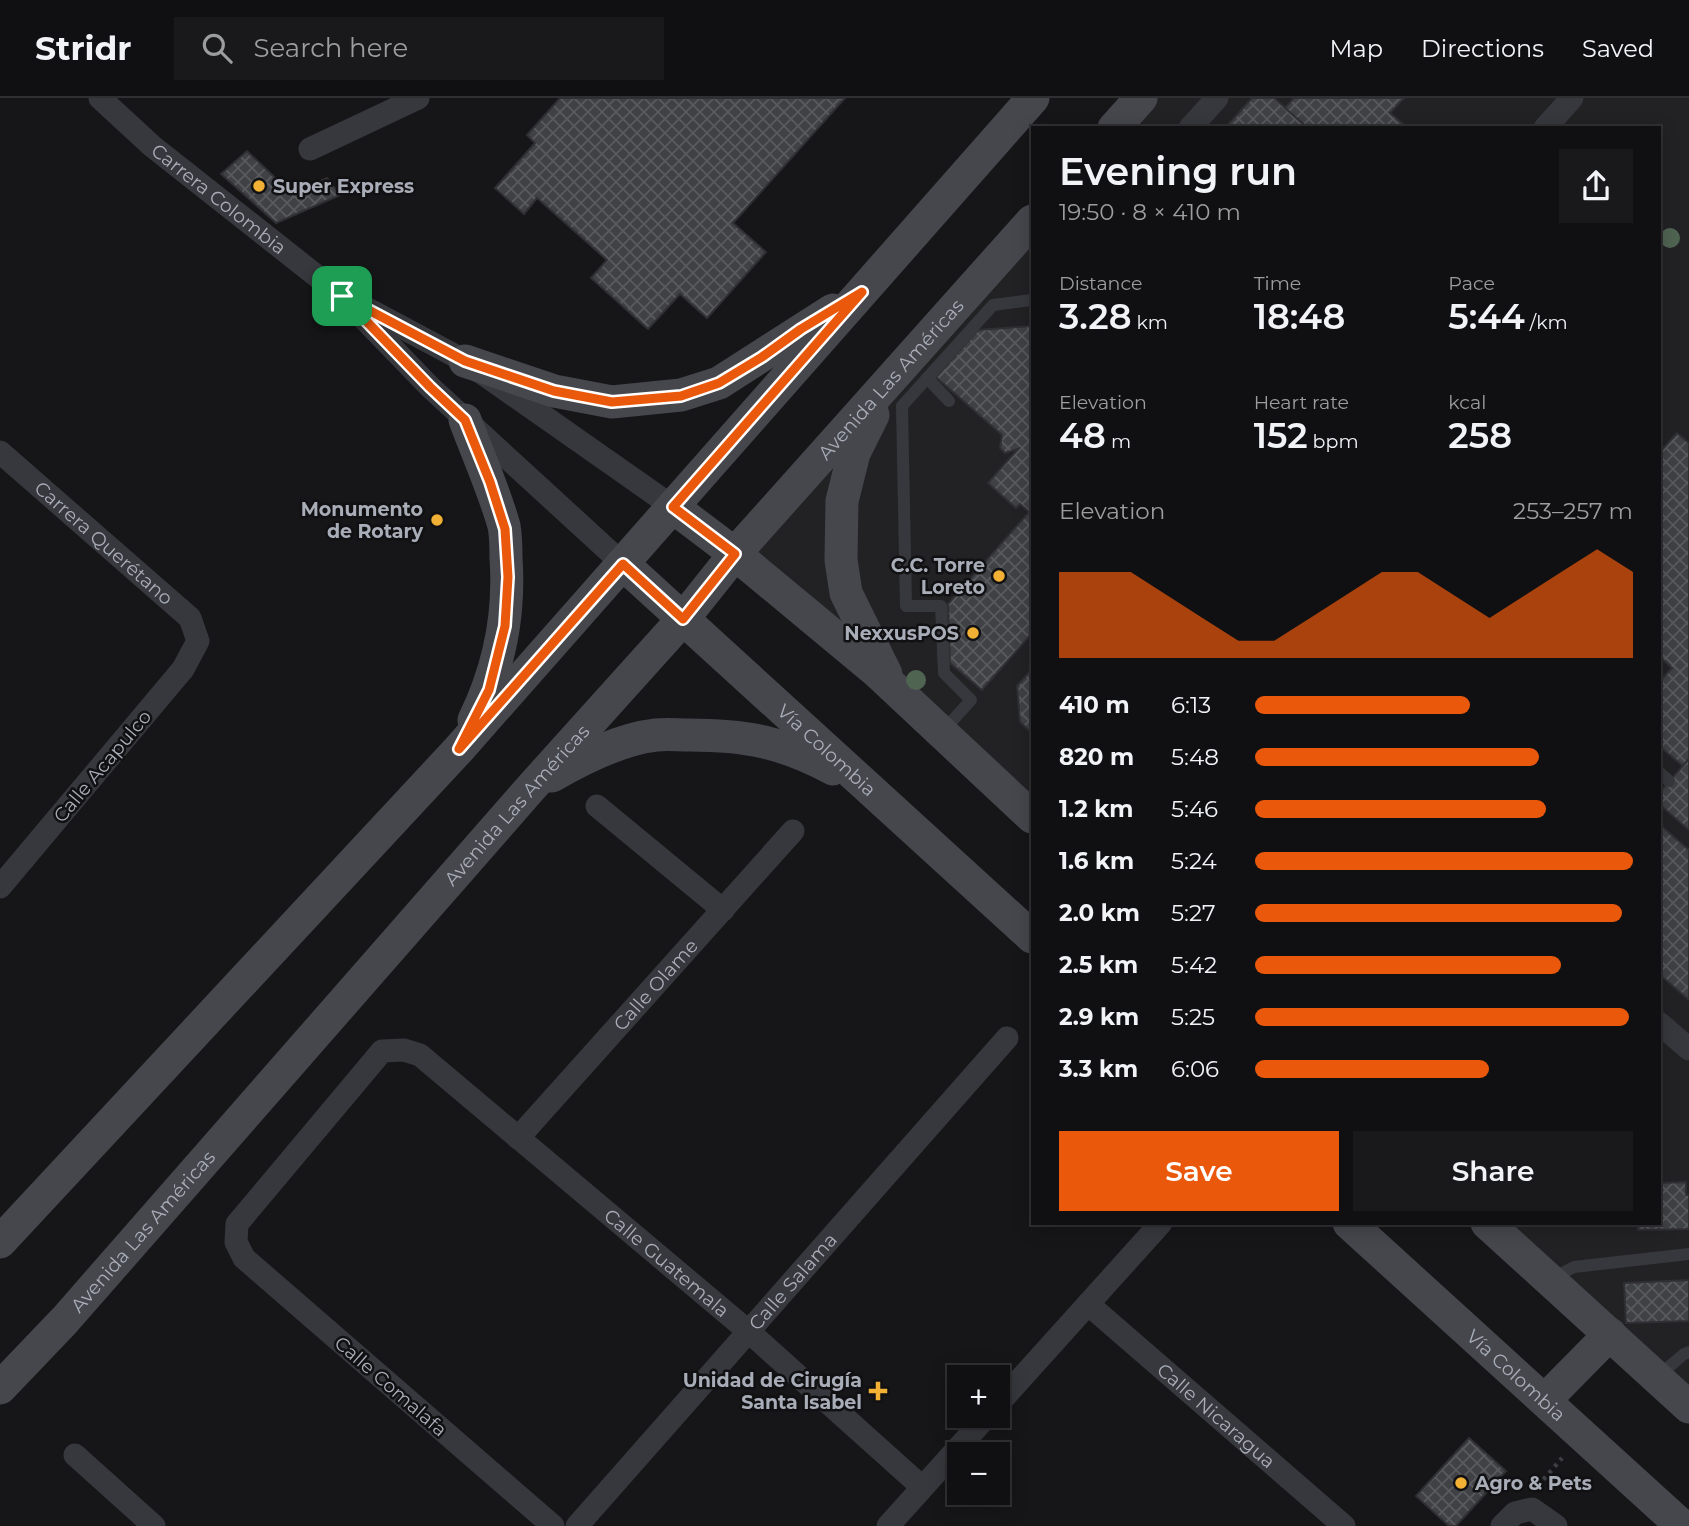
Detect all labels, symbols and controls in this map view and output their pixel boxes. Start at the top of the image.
search box [174,17,664,80]
text: Stridr [35,28,132,68]
icon: search [198,29,236,67]
text: Search here [254,32,408,64]
text: Map [1330,34,1383,63]
text: Directions [1421,34,1544,63]
text: Saved [1582,34,1654,63]
street label: Carrera Colombia [147,139,291,259]
text: Evening run [1059,148,1297,195]
button: share [1559,149,1633,223]
place label: Super Express [273,175,414,198]
marker: Super Express [251,178,267,194]
text: 19:50 · 8 × 410 m [1059,198,1241,226]
pin [312,266,372,326]
text: Distance [1059,272,1142,295]
text: Time [1254,272,1301,295]
text: Pace [1448,272,1495,295]
icon: arrive [323,277,361,315]
street label: Avenida Las Américas [813,294,969,464]
text: 3.28 [1059,295,1131,338]
text: 18:48 [1254,295,1345,338]
text: 5:44 [1448,295,1525,338]
text: km [1131,311,1168,334]
text: /km [1525,311,1568,334]
text: Elevation [1059,391,1147,414]
text: Heart rate [1254,391,1349,414]
text: kcal [1448,391,1486,414]
text: 48 [1059,414,1106,457]
text: 152 [1254,414,1308,457]
text: 258 [1448,414,1512,457]
text: m [1106,430,1131,453]
text: bpm [1308,430,1359,453]
street label: Carrera Querétano [30,476,178,610]
text: Elevation [1059,497,1165,525]
text: 253–257 m [1513,497,1633,525]
place label: Monumento de Rotary [301,498,424,543]
marker: Monumento de Rotary [429,512,445,528]
place label: C.C. Torre Loreto [891,554,985,599]
marker: C.C. Torre Loreto [991,568,1007,584]
place label: NexxusPOS [844,622,959,645]
marker: NexxusPOS [965,625,981,641]
text: 410 m [1059,691,1130,719]
text: 6:13 [1171,691,1211,719]
street label: Vía Colombia [772,700,881,801]
street label: Calle Acapulco [49,705,156,827]
street label: Avenida Las Américas [440,720,594,891]
text: 820 m [1059,743,1134,771]
text: 5:48 [1171,743,1219,771]
text: 1.2 km [1059,795,1133,823]
text: 5:46 [1171,795,1218,823]
text: 1.6 km [1059,847,1134,875]
text: 5:24 [1171,847,1217,875]
text: 2.0 km [1059,899,1140,927]
text: 5:27 [1171,899,1215,927]
street label: Calle Olame [609,934,703,1035]
text: 2.5 km [1059,951,1138,979]
text: 5:42 [1171,951,1217,979]
text: 2.9 km [1059,1003,1139,1031]
text: 5:25 [1171,1003,1215,1031]
text: 3.3 km [1059,1055,1138,1083]
text: 6:06 [1171,1055,1219,1083]
button: Save [1059,1131,1339,1211]
button: Share [1353,1131,1633,1211]
street label: Avenida Las Américas [66,1146,220,1317]
street label: Calle Guatemala [599,1204,734,1322]
street label: Calle Salama [744,1228,842,1335]
street label: Vía Colombia [1462,1325,1570,1426]
street label: Calle Comalafa [330,1331,452,1441]
street label: Calle Nicaragua [1152,1358,1280,1473]
map controls [947,1365,1010,1505]
button: + [947,1365,1010,1428]
place label: Unidad de Cirugía Santa Isabel [683,1369,862,1414]
marker: Unidad de Cirugía Santa Isabel [868,1381,888,1401]
button: − [947,1442,1010,1505]
place label: Agro & Pets [1474,1472,1592,1495]
marker: Agro & Pets [1453,1475,1469,1491]

